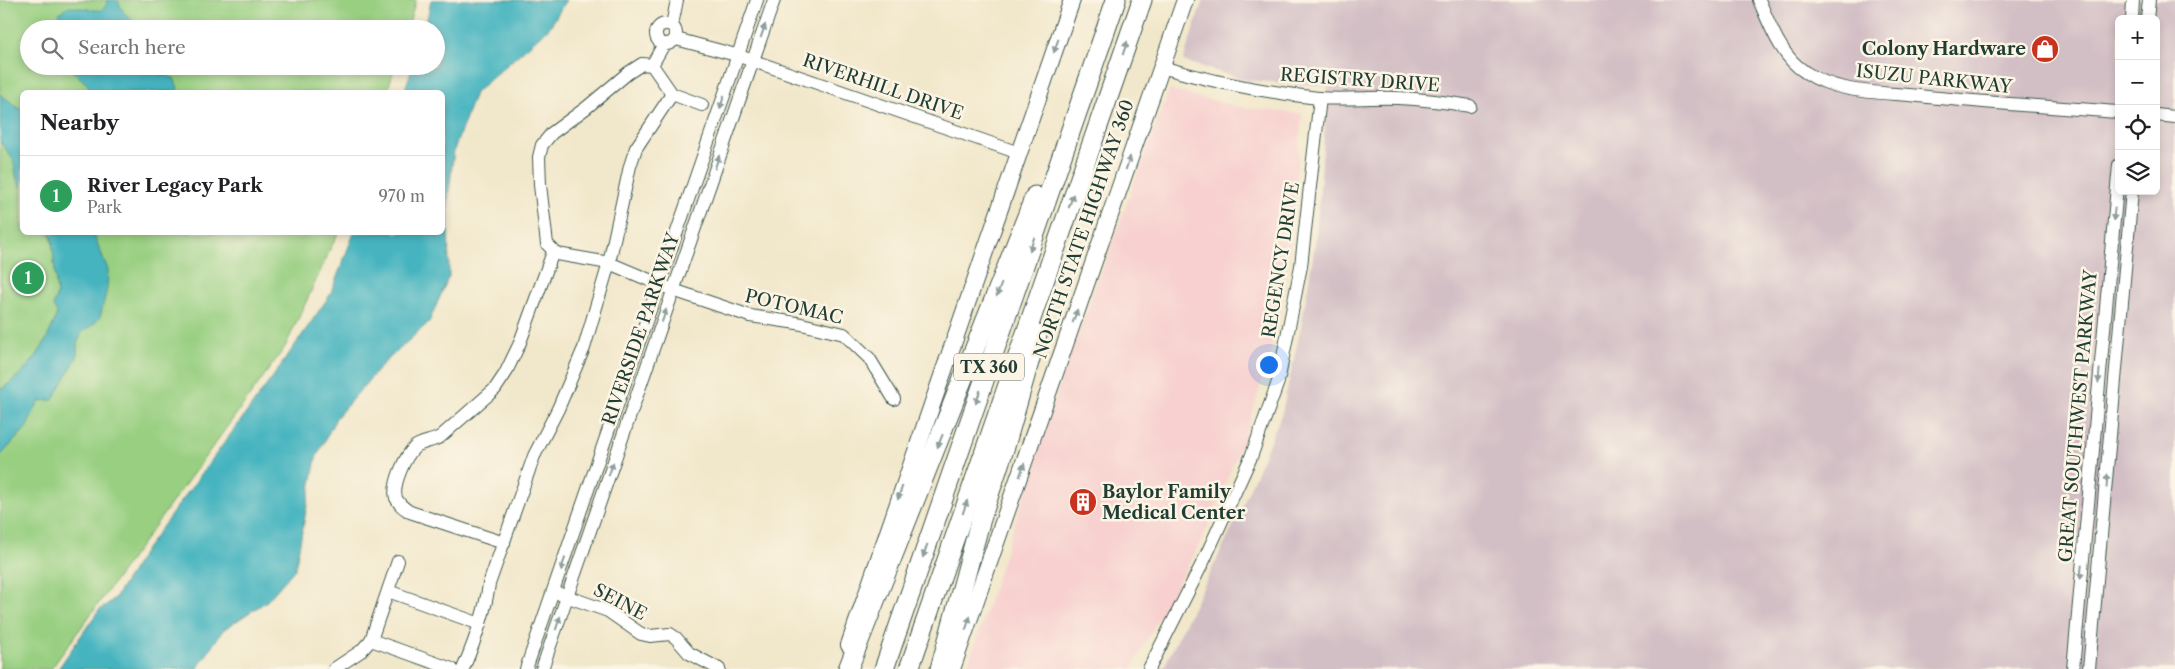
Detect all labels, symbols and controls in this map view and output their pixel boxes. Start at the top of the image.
map controls [2115,15,2160,195]
button: + [2115,15,2160,60]
search box [20,20,445,75]
one-way arrow [760,23,767,38]
icon: search [38,34,66,62]
shop icon: Colony Hardware [2030,34,2060,64]
text: Search here [78,36,186,59]
place label: Colony Hardware [1862,38,2026,60]
one-way arrow [1052,39,1060,54]
one-way arrow [1121,40,1129,55]
street label: RIVERHILL DRIVE [800,49,966,125]
street label: ISUZU PARKWAY [1855,60,2014,98]
button: − [2115,60,2160,105]
street label: REGISTRY DRIVE [1279,63,1441,97]
one-way arrow [717,94,725,109]
street label: NORTH STATE HIGHWAY 360 [1029,97,1139,361]
button: locate [2115,105,2160,150]
text: Nearby [40,110,119,135]
button: layers [2115,150,2160,195]
one-way arrow [713,154,721,169]
one-way arrow [1125,155,1133,170]
text: River Legacy Park [87,174,263,197]
street label: REGENCY DRIVE [1258,180,1304,340]
text: 1 [52,186,60,206]
text: 970 m [378,186,425,206]
one-way arrow [1068,194,1075,209]
text: Park [87,197,122,217]
one-way arrow [2110,206,2118,222]
street label: RIVERSIDE PARKWAY [598,229,685,428]
one-way arrow [1028,236,1035,251]
pin: 1 [12,259,44,297]
street label: GREAT SOUTHWEST PARKWAY [2054,268,2102,563]
one-way arrow [994,283,1002,297]
street label: POTOMAC [743,285,845,329]
one-way arrow [661,308,668,323]
one-way arrow [1071,308,1079,323]
your location [1256,352,1282,378]
road number: TX 360 [954,354,1024,381]
one-way arrow [2095,368,2103,384]
one-way arrow [974,390,982,405]
one-way arrow [935,434,943,449]
one-way arrow [607,461,615,476]
one-way arrow [1019,462,1026,477]
one-way arrow [2103,473,2111,489]
place label: Baylor Family Medical Center [1102,481,1246,524]
one-way arrow [896,485,903,500]
building icon: Baylor Family Medical Center [1068,487,1098,517]
one-way arrow [961,499,969,514]
one-way arrow [921,543,928,558]
one-way arrow [558,556,566,571]
one-way arrow [2077,565,2085,581]
street label: SEINE [590,579,650,625]
one-way arrow [555,615,562,630]
one-way arrow [964,615,972,630]

